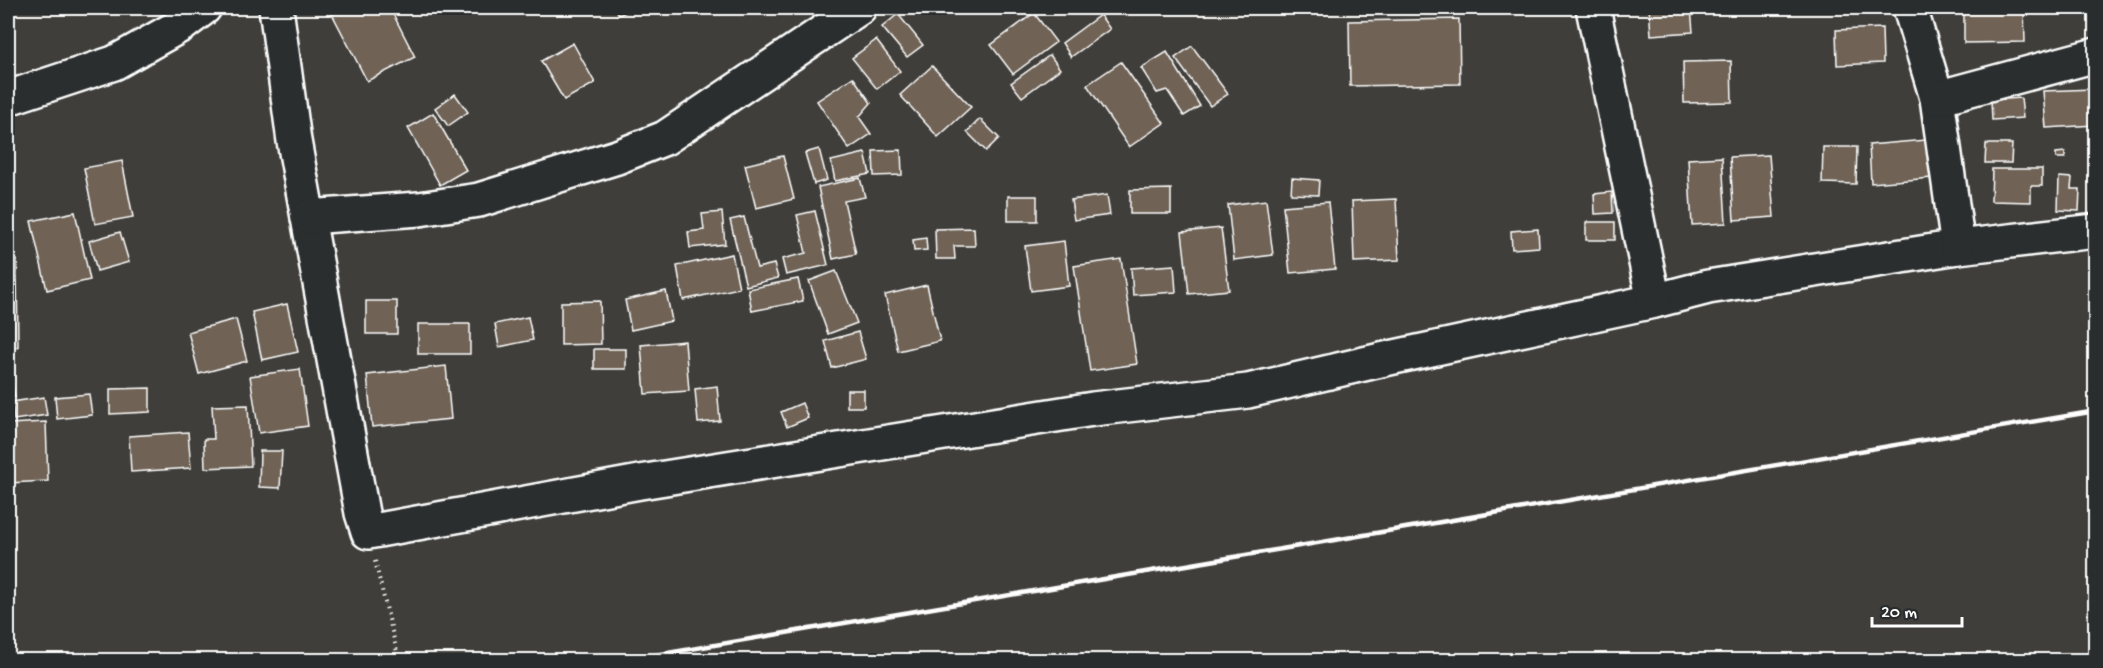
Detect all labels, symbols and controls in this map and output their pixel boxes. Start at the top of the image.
scale bar [1872,590,1962,628]
text: 20 m [1881,603,1917,624]

